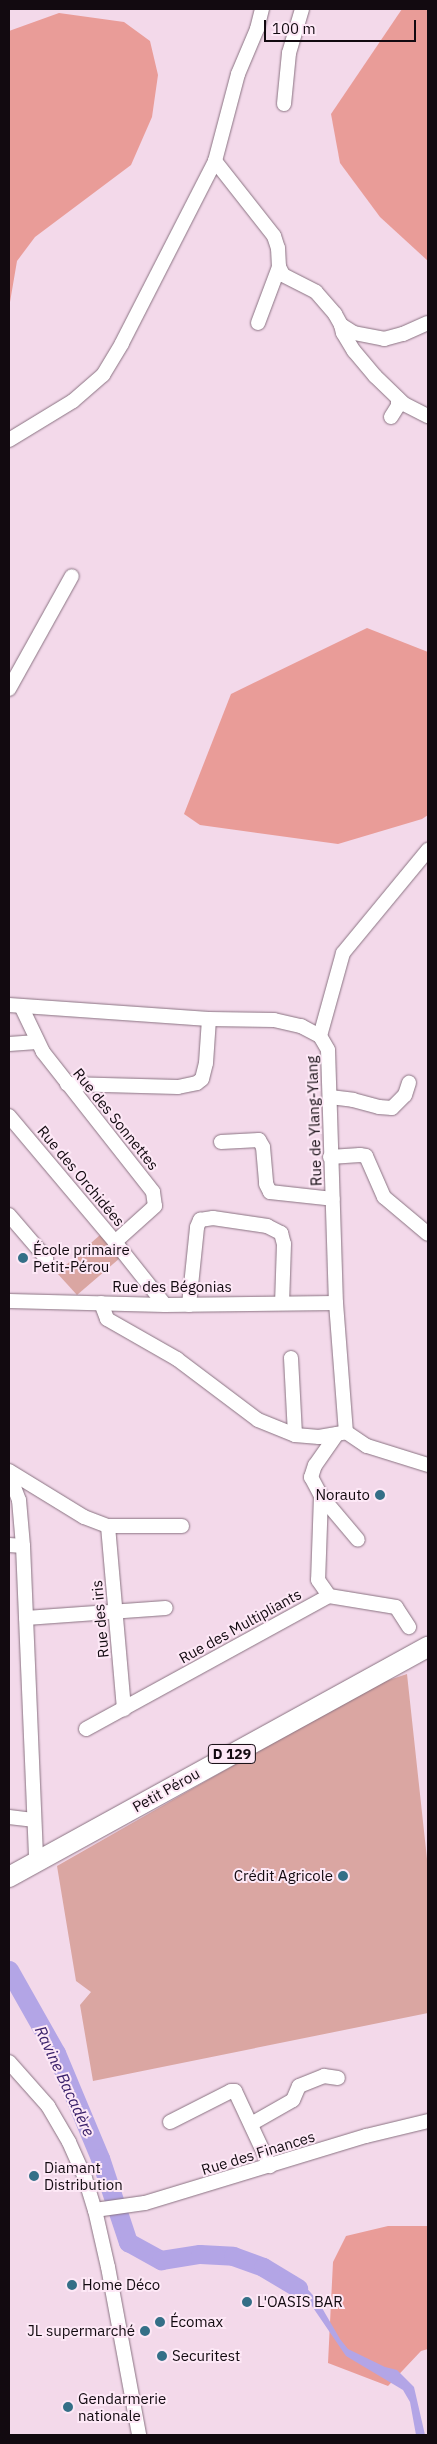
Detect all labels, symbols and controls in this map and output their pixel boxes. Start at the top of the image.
scale bar [267,10,420,42]
text: 100 m [272,19,316,38]
street label: Rue de Ylang-Ylang [303,1055,325,1187]
street label: Rue des Sonnettes [69,1064,163,1174]
street label: Rue des Orchidées [34,1122,128,1230]
place label: École primaire Petit-Pérou [33,1240,130,1275]
marker: École primaire Petit-Pérou [17,1252,29,1264]
street label: Rue des Bégonias [112,1278,232,1296]
place label: Norauto [315,1486,370,1504]
marker: Norauto [374,1489,386,1501]
street label: Rue des iris [88,1579,112,1659]
street label: Rue des Multipliants [176,1585,304,1667]
road number: D 129 [207,1742,257,1766]
street label: Petit Pérou [129,1764,203,1816]
place label: Crédit Agricole [234,1867,333,1885]
marker: Crédit Agricole [337,1870,349,1882]
water label: Ravine Bacadère [31,2023,99,2139]
street label: Rue des Finances [199,2127,317,2179]
place label: Diamant Distribution [44,2158,123,2193]
marker: Diamant Distribution [28,2170,40,2182]
place label: Home Déco [82,2276,160,2294]
marker: Home Déco [66,2279,78,2291]
place label: L'OASIS BAR [257,2293,343,2311]
marker: L'OASIS BAR [241,2296,253,2308]
place label: Écomax [170,2313,223,2331]
marker: Écomax [154,2316,166,2328]
place label: JL supermarché [27,2322,135,2340]
marker: JL supermarché [139,2325,151,2337]
place label: Securitest [172,2347,240,2365]
marker: Securitest [156,2350,168,2362]
place label: Gendarmerie nationale [78,2389,166,2424]
marker: Gendarmerie nationale [62,2401,74,2413]

